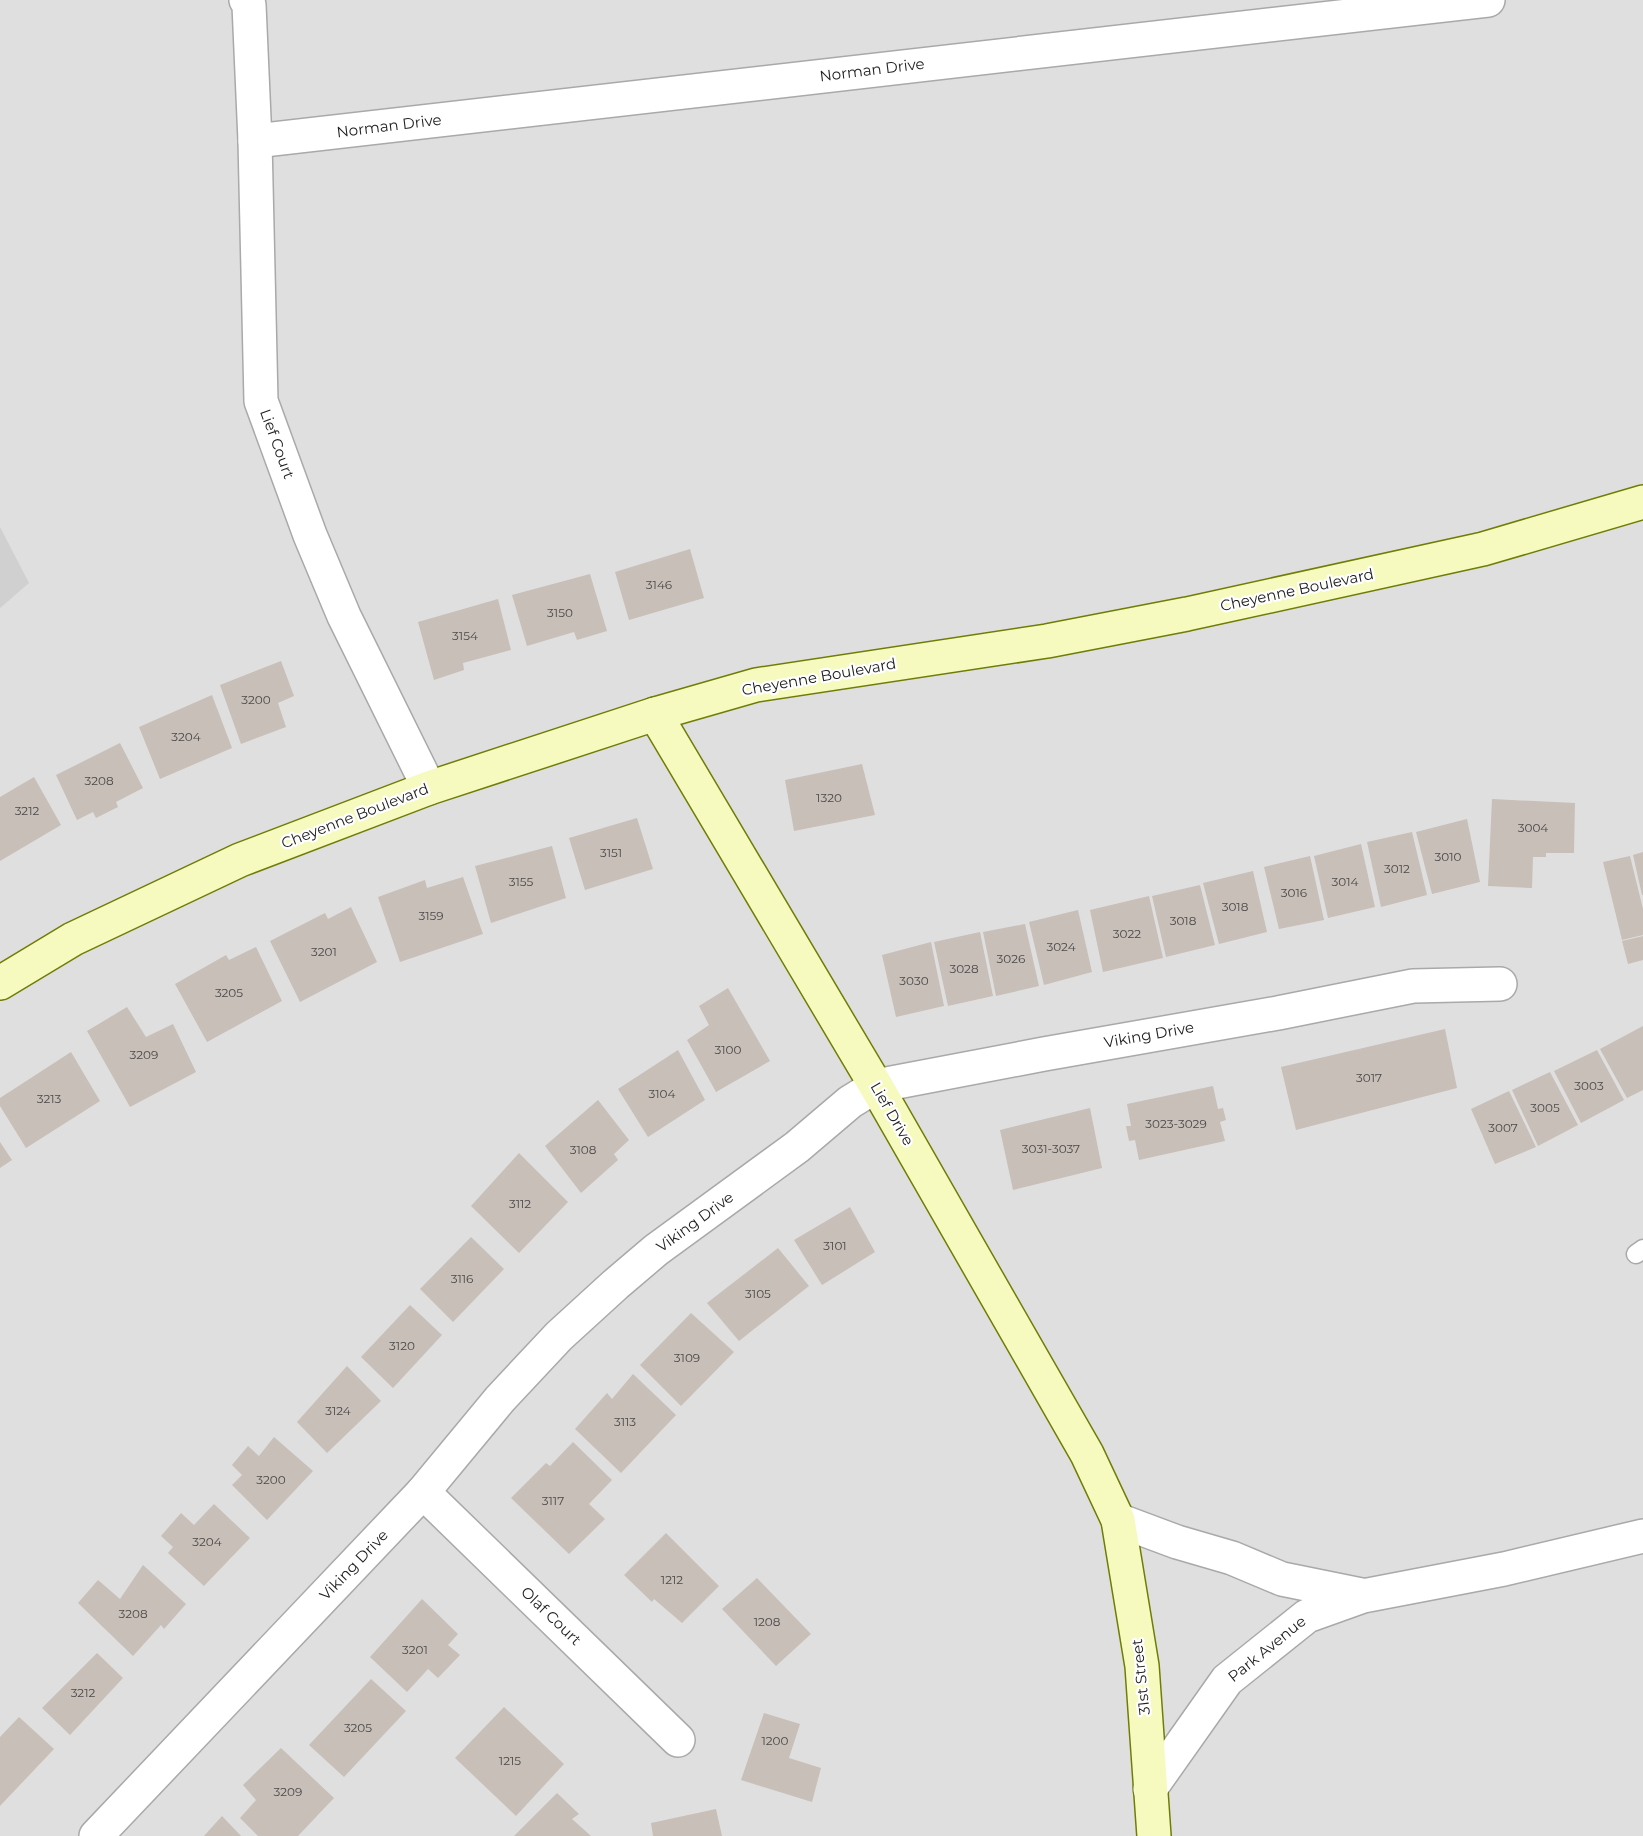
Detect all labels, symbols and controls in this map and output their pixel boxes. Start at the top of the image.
street label: Norman Drive [818,54,926,85]
street label: Norman Drive [335,110,443,141]
street label: Lief Court [256,406,299,481]
street label: Cheyenne Boulevard [1218,564,1375,615]
house number: 3146 [646,577,672,592]
house number: 3150 [547,605,573,620]
house number: 3154 [452,628,478,643]
street label: Cheyenne Boulevard [740,654,898,699]
house number: 3200 [241,692,271,707]
house number: 3204 [171,729,201,744]
house number: 3208 [84,773,114,788]
street label: Cheyenne Boulevard [278,779,431,852]
house number: 1320 [816,790,842,805]
house number: 3212 [15,803,40,818]
house number: 3004 [1518,820,1548,835]
house number: 3151 [600,845,622,860]
house number: 3010 [1435,849,1462,864]
house number: 3012 [1384,861,1410,876]
house number: 3155 [509,874,534,889]
house number: 3014 [1332,874,1359,889]
house number: 3016 [1281,885,1307,900]
house number: 3018 [1222,899,1249,914]
house number: 3159 [418,908,444,923]
house number: 3018 [1170,913,1197,928]
house number: 3022 [1113,926,1141,941]
house number: 3024 [1046,939,1076,954]
house number: 3201 [311,944,337,959]
house number: 3026 [997,951,1025,966]
house number: 3028 [949,961,979,976]
house number: 3030 [899,973,929,988]
house number: 3205 [215,985,243,1000]
street label: Viking Drive [1103,1017,1195,1052]
house number: 3100 [715,1042,742,1057]
house number: 3209 [130,1047,158,1062]
house number: 3017 [1356,1070,1382,1085]
house number: 3003 [1574,1078,1604,1093]
street label: Lief Drive [867,1079,918,1149]
house number: 3104 [649,1086,676,1101]
house number: 3213 [37,1091,62,1106]
house number: 3005 [1530,1100,1560,1115]
house number: 3023-3029 [1145,1116,1207,1131]
house number: 3007 [1488,1120,1518,1135]
house number: 3031-3037 [1022,1141,1080,1156]
house number: 3108 [570,1142,597,1157]
street label: Viking Drive [652,1187,737,1256]
house number: 3112 [509,1196,531,1211]
house number: 3101 [823,1238,847,1253]
house number: 3116 [451,1271,473,1286]
house number: 3105 [745,1286,771,1301]
house number: 3120 [389,1338,415,1353]
house number: 3109 [674,1350,700,1365]
house number: 3124 [325,1403,351,1418]
house number: 3113 [614,1414,636,1429]
house number: 3200 [256,1472,286,1487]
house number: 3117 [542,1493,564,1508]
street label: Viking Drive [315,1525,392,1604]
house number: 3204 [192,1534,222,1549]
house number: 1212 [661,1572,683,1587]
street label: Olaf Court [517,1582,586,1649]
house number: 3208 [118,1606,148,1621]
street label: Park Avenue [1224,1611,1310,1686]
house number: 1208 [754,1614,781,1629]
street label: 31st Street [1127,1638,1154,1716]
house number: 3201 [402,1642,428,1657]
house number: 3212 [71,1685,96,1700]
house number: 3205 [344,1720,372,1735]
house number: 1200 [761,1733,789,1748]
house number: 1215 [499,1753,521,1768]
house number: 3209 [274,1784,302,1799]

